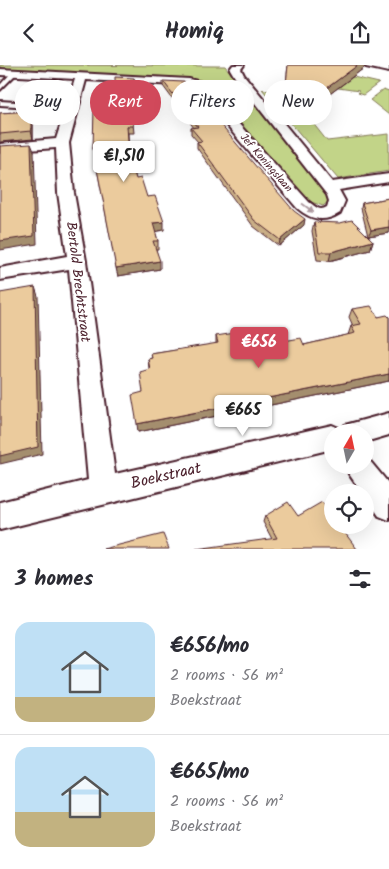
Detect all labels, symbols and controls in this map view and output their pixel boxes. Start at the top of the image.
text: Homiq [165,15,224,50]
icon: back [15,19,43,47]
icon: share [346,19,374,47]
chip: Buy [15,80,80,125]
chip: Rent [90,80,161,125]
chip: Filters [171,80,254,125]
chip: New [264,80,332,125]
street label: Jef Koningslaan [235,129,297,197]
pin: €1,510 [83,141,165,183]
text: €1,510 [104,144,144,169]
one-way arrow [301,202,314,213]
street label: Bertold Brechtstraat [60,221,96,344]
pin: €656 [229,327,289,369]
text: €656 [241,330,277,355]
pin: €665 [213,395,273,437]
text: €665 [225,398,261,423]
north arrow [324,424,374,474]
map controls [324,424,374,534]
street label: Boekstraat [128,456,205,496]
button: locate [324,484,374,534]
text: 3 homes [15,563,93,596]
icon: filters [346,565,374,593]
text: €656/mo [170,630,249,663]
icon: home [55,642,115,702]
text: 2 rooms · 56 m² [170,663,283,688]
text: Boekstraat [170,688,242,713]
text: €665/mo [170,756,249,789]
icon: home [55,767,115,827]
text: 2 rooms · 56 m² [170,789,283,814]
text: Boekstraat [170,814,242,839]

